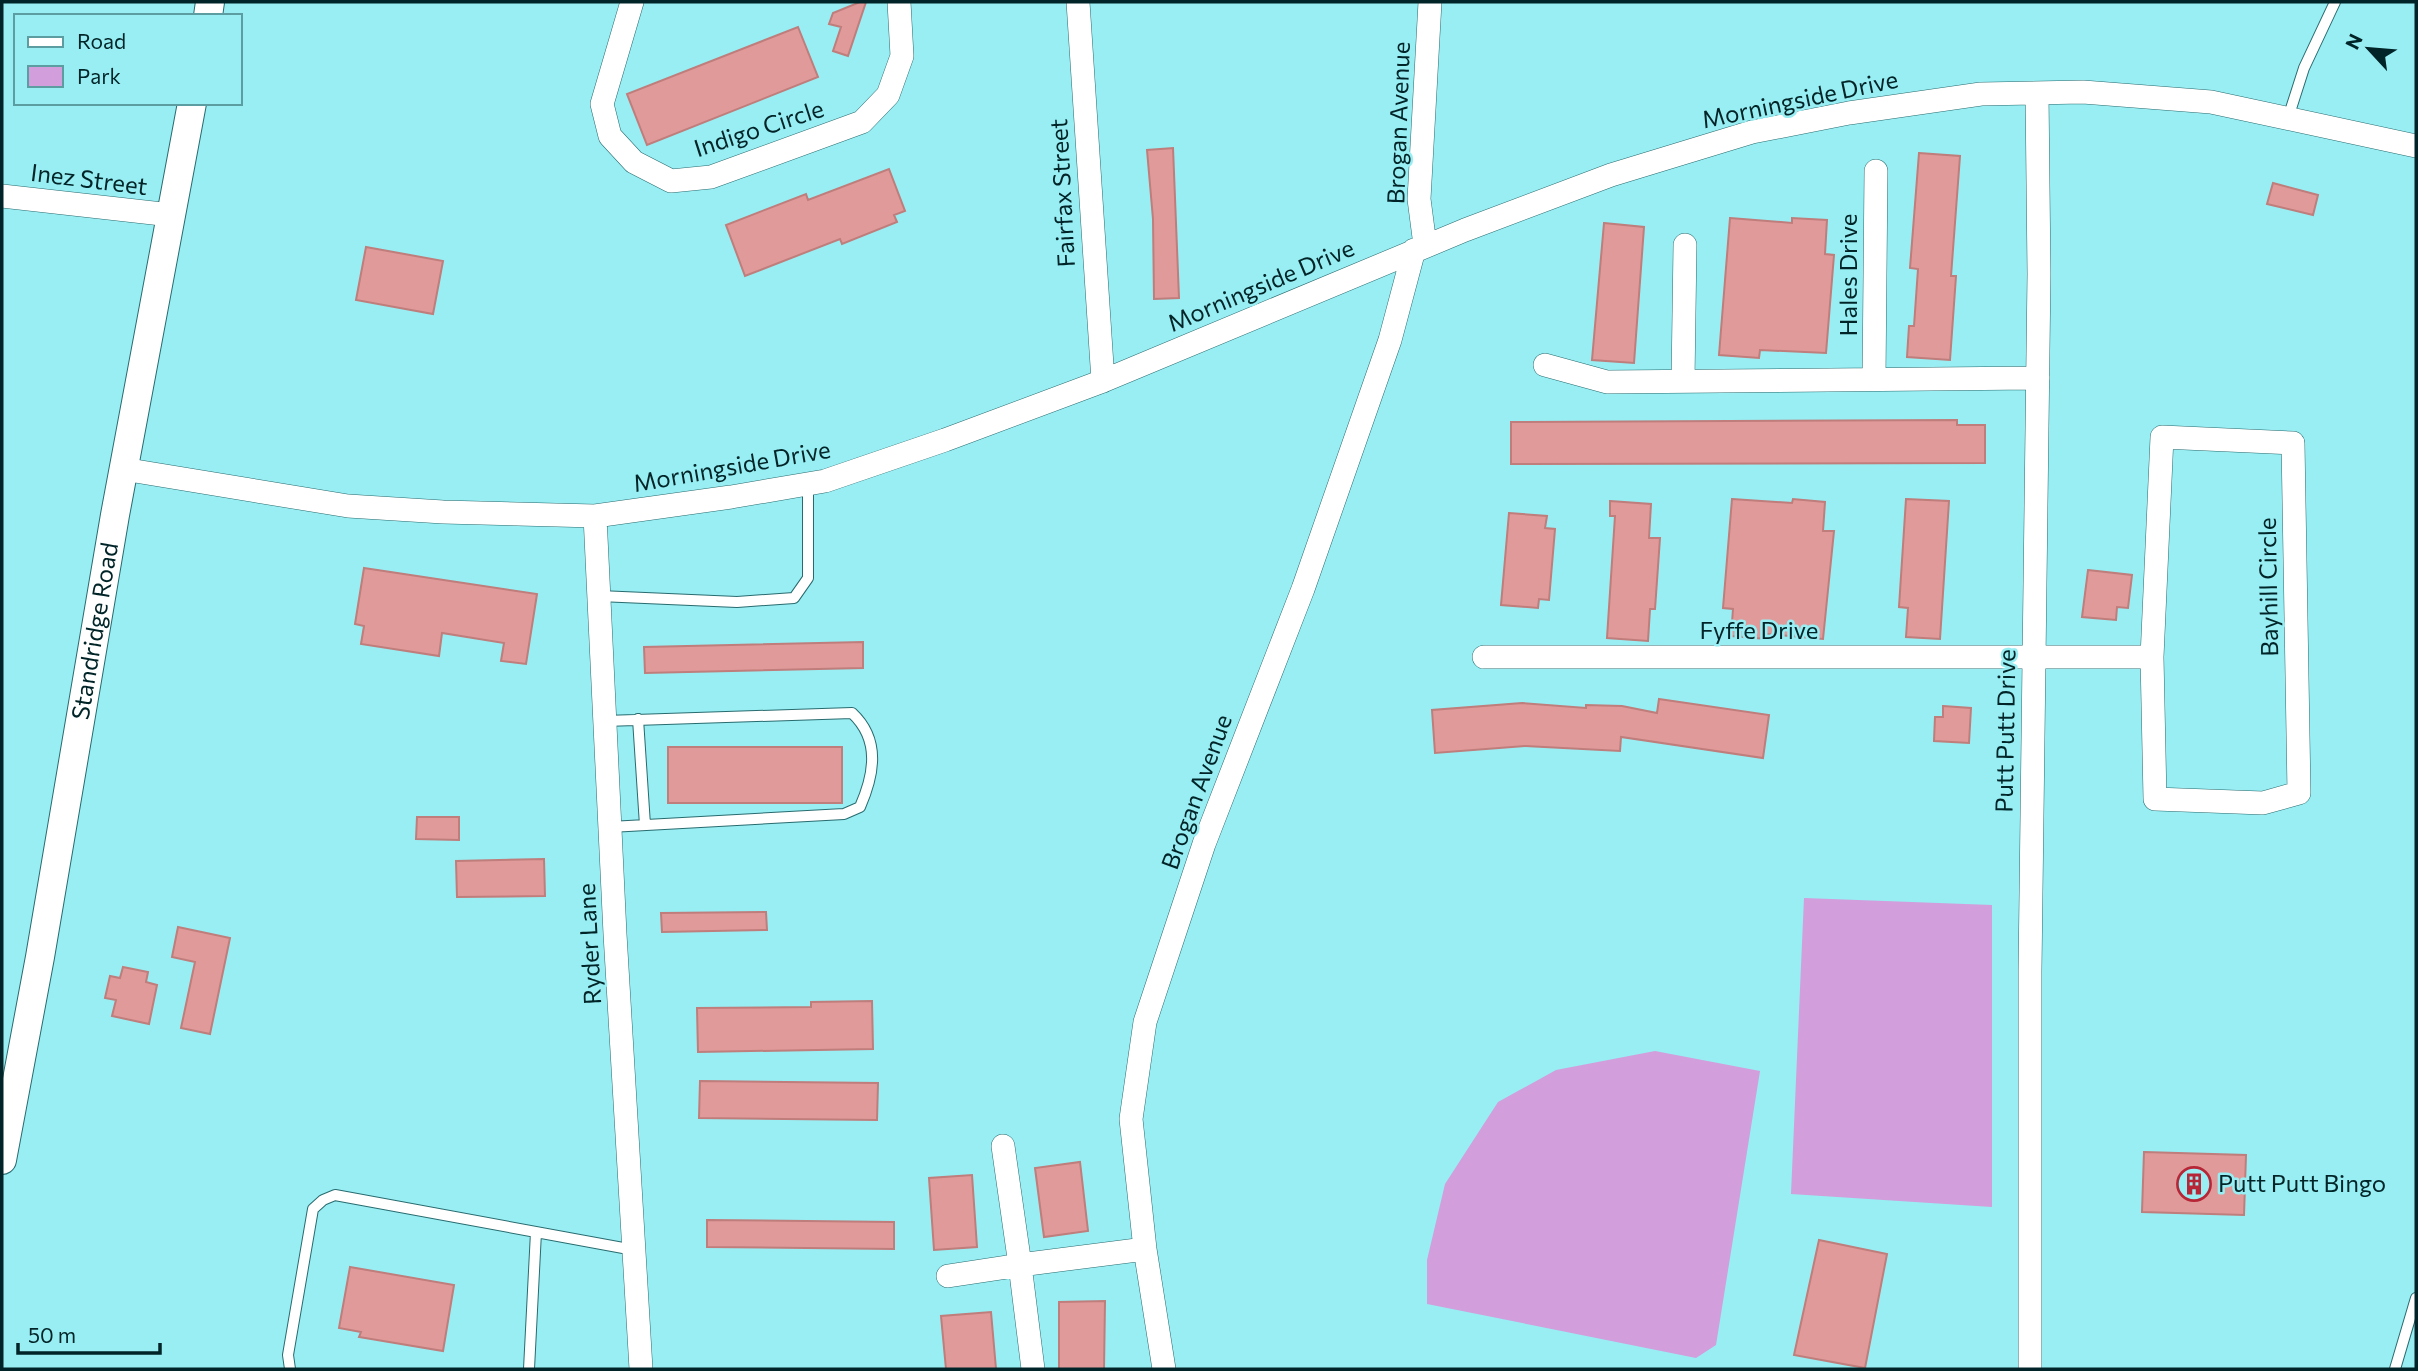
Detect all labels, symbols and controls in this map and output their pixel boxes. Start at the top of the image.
legend [14,14,242,105]
north arrow [2334,14,2404,84]
text: Road [77,28,126,53]
text: N [2340,30,2367,53]
street label: Brogan Avenue [1380,41,1415,205]
text: Park [77,63,121,88]
street label: Morningside Drive [1699,64,1900,133]
street label: Indigo Circle [690,93,827,162]
street label: Fairfax Street [1043,118,1080,268]
street label: Inez Street [29,157,149,200]
street label: Hales Drive [1833,214,1862,336]
street label: Morningside Drive [1163,232,1358,337]
street label: Morningside Drive [631,434,833,497]
street label: Bayhill Circle [2252,517,2283,657]
street label: Standridge Road [64,540,123,722]
street label: Fyffe Drive [1700,615,1818,644]
street label: Putt Putt Drive [1989,649,2020,813]
street label: Brogan Avenue [1154,710,1237,873]
street label: Ryder Lane [571,883,606,1005]
building icon: Putt Putt Bingo [2175,1165,2213,1203]
place label: Putt Putt Bingo [2218,1168,2386,1197]
scale bar [18,1312,159,1356]
text: 50 m [28,1322,76,1347]

